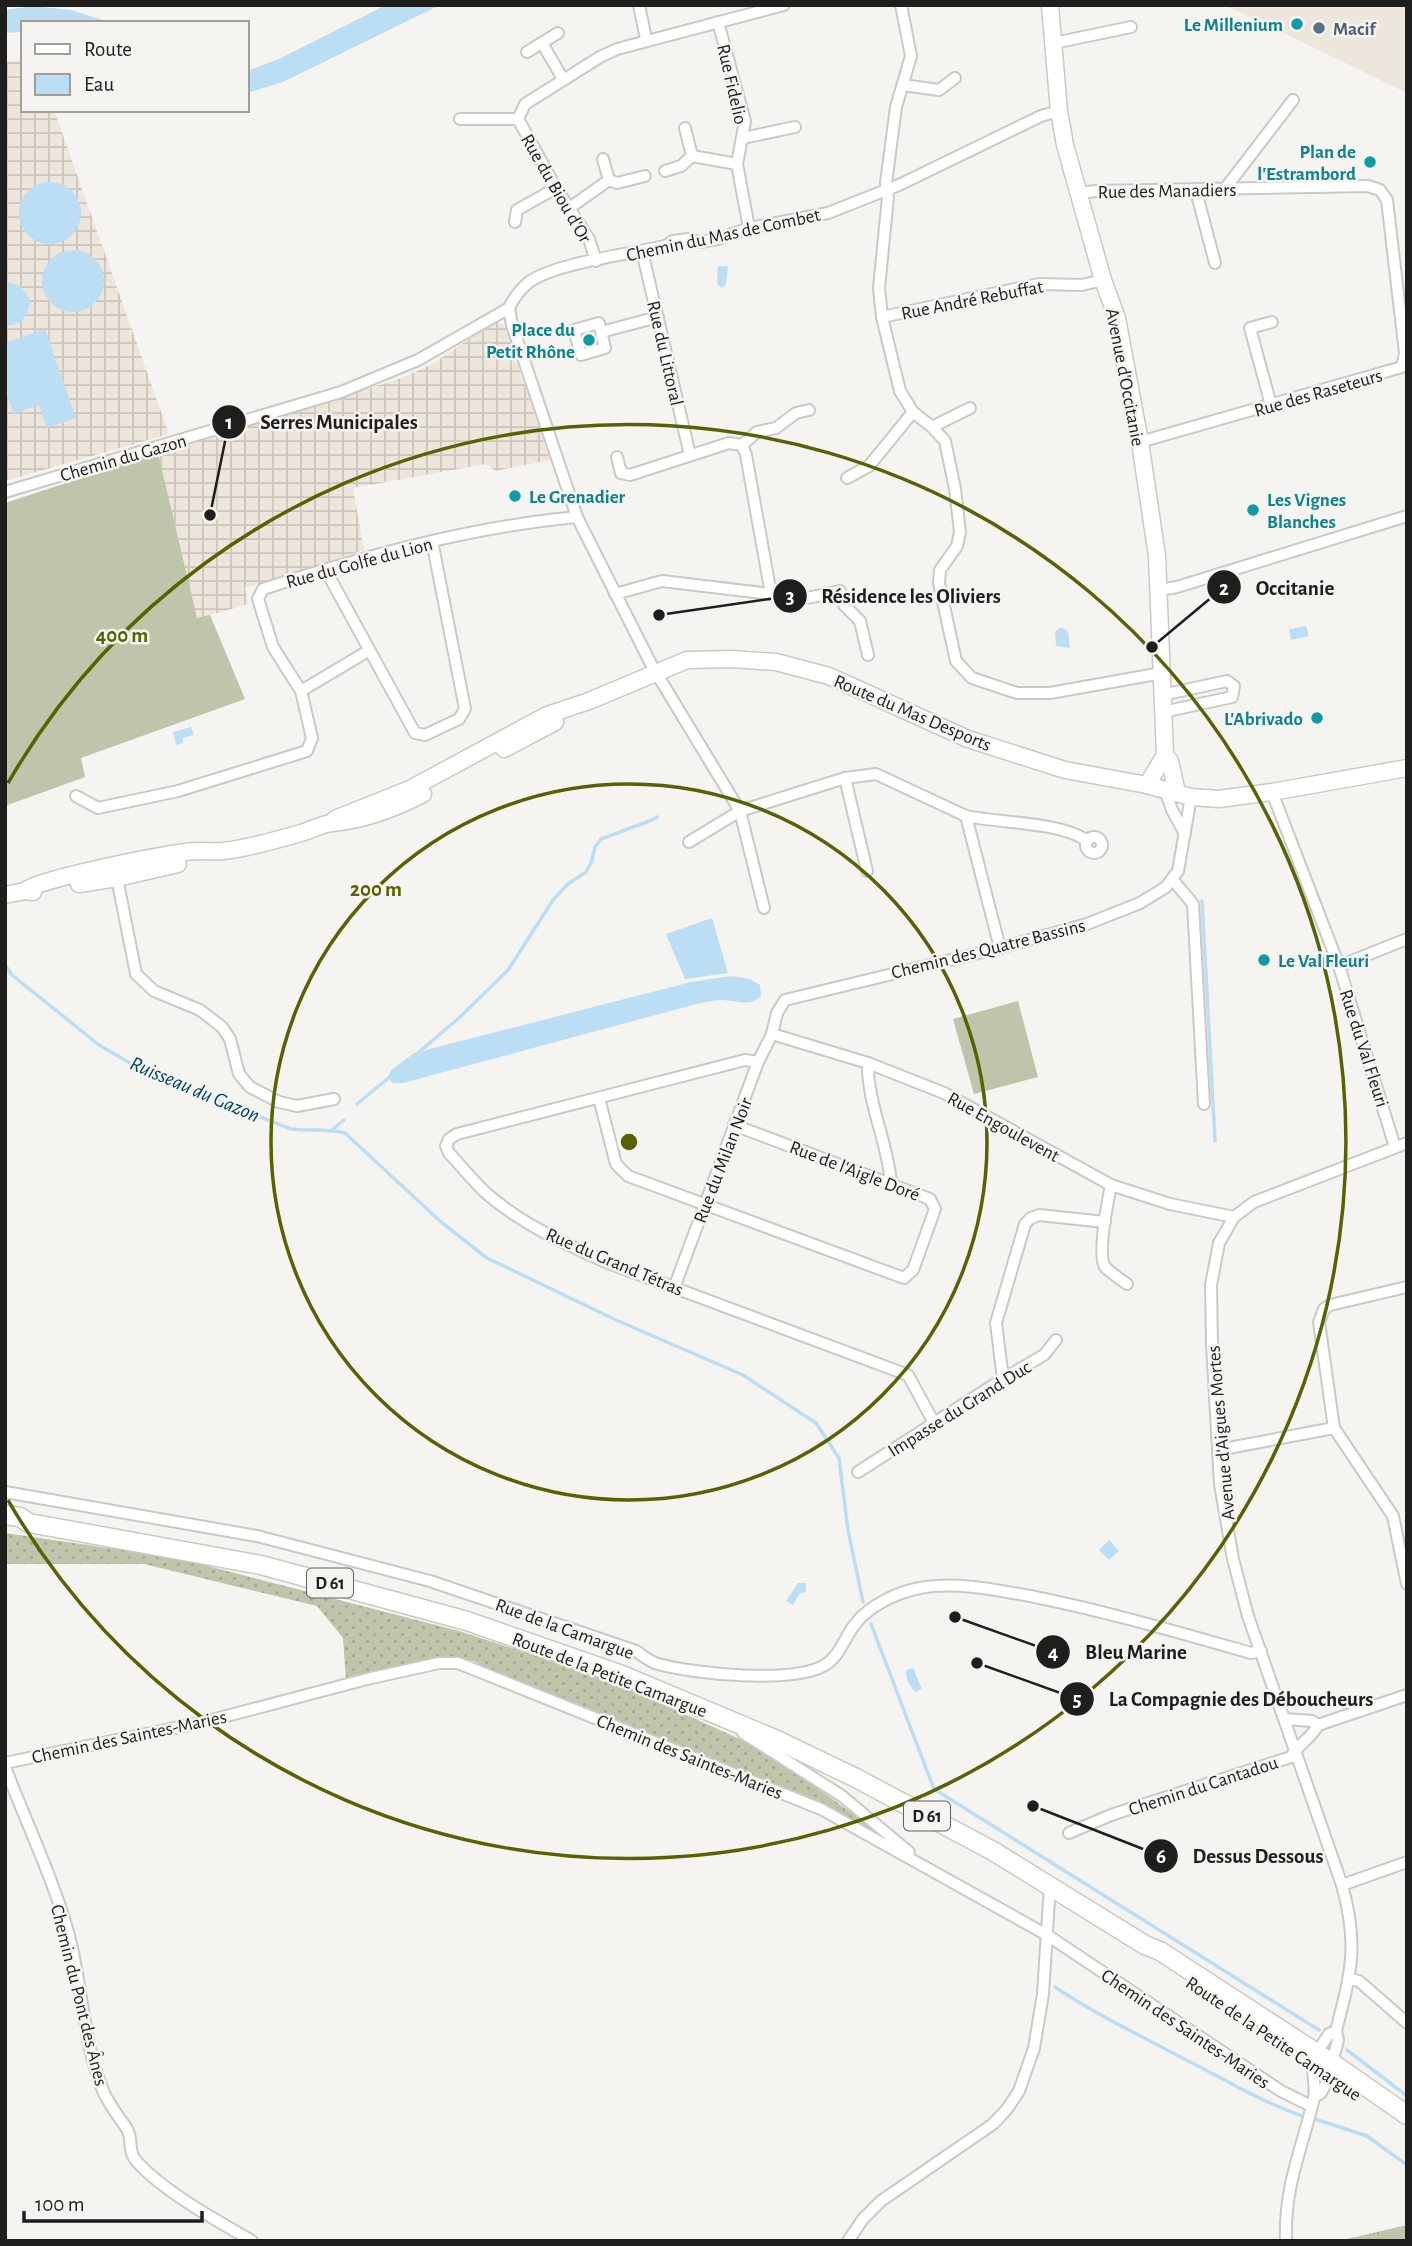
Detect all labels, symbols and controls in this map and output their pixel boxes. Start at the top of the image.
place label: Le Millenium [1184,16,1283,35]
marker: Le Millenium [1289,16,1305,32]
marker: Macif [1311,20,1327,36]
place label: Macif [1333,20,1377,39]
legend [21,21,248,112]
text: Route [84,39,132,60]
street label: Rue Fidelio [713,42,750,126]
text: Eau [84,74,114,95]
street label: Rue du Biou d'Or [517,131,594,246]
place label: Plan de l'Estrambord [1257,143,1356,184]
marker: Plan de l'Estrambord [1362,154,1378,170]
street label: Rue des Manadiers [1097,181,1237,202]
street label: Chemin du Mas de Combet [625,206,822,265]
street label: Rue André Rebuffat [900,277,1045,324]
street label: Rue du Littoral [643,299,686,408]
street label: Avenue d'Occitanie [1102,307,1147,448]
place label: Place du Petit Rhône [486,321,575,362]
marker: Place du Petit Rhône [581,332,597,348]
street label: Rue des Raseteurs [1252,366,1385,421]
callout: Serres Municipales [212,401,432,443]
text: 1 [225,412,233,433]
text: Serres Municipales [260,412,418,433]
street label: Chemin du Gazon [58,431,189,486]
marker: Le Grenadier [507,488,523,504]
place label: Le Grenadier [529,488,626,507]
place label: Les Vignes Blanches [1267,491,1346,532]
marker: Les Vignes Blanches [1245,502,1261,518]
street label: Rue du Golfe du Lion [284,535,435,592]
callout: Occitanie [1207,566,1348,608]
callout: Résidence les Oliviers [772,575,1015,617]
text: 2 [1219,578,1229,599]
text: Occitanie [1256,578,1334,599]
text: 3 [785,586,795,607]
text: Résidence les Oliviers [821,586,1001,607]
text: 400 m [96,625,148,646]
street label: Route du Mas Desports [831,672,994,755]
place label: L'Abrivado [1224,710,1303,729]
marker: L'Abrivado [1309,710,1325,726]
text: 200 m [350,879,402,900]
street label: Chemin des Quatre Bassins [889,916,1087,983]
marker: Le Val Fleuri [1256,952,1272,968]
place label: Le Val Fleuri [1278,952,1369,971]
street label: Rue du Val Fleuri [1336,987,1392,1110]
water label: Ruisseau du Gazon [127,1053,263,1126]
street label: Rue Engoulevent [944,1089,1062,1166]
street label: Rue du Milan Noir [691,1095,756,1226]
centre of rings [617,1130,641,1154]
street label: Rue de l'Aigle Doré [787,1138,922,1205]
street label: Rue du Grand Tétras [543,1225,686,1300]
street label: Avenue d'Aigues Mortes [1204,1345,1239,1521]
street label: Impasse du Grand Duc [885,1358,1035,1461]
road number: D 61 [307,1568,353,1598]
street label: Rue de la Camargue [493,1595,636,1663]
street label: Route de la Petite Camargue [509,1629,710,1721]
callout: Bleu Marine [1036,1631,1201,1673]
text: 4 [1048,1642,1058,1663]
text: Bleu Marine [1085,1642,1187,1663]
callout: La Compagnie des Déboucheurs [1060,1678,1387,1720]
text: 5 [1072,1689,1082,1710]
text: La Compagnie des Déboucheurs [1109,1689,1373,1710]
street label: Chemin des Saintes-Maries [30,1708,228,1767]
street label: Chemin des Saintes-Maries [594,1711,785,1803]
street label: Chemin du Cantadou [1126,1753,1281,1820]
road number: D 61 [904,1802,950,1830]
callout: Dessus Dessous [1144,1835,1338,1877]
text: 6 [1156,1846,1166,1867]
text: Dessus Dessous [1192,1846,1324,1867]
street label: Chemin du Pont des Ânes [47,1902,112,2088]
street label: Chemin des Saintes-Maries [1098,1966,1273,2093]
street label: Route de la Petite Camargue [1182,1973,1364,2105]
scale bar [24,2180,203,2224]
text: 100 m [35,2194,85,2215]

